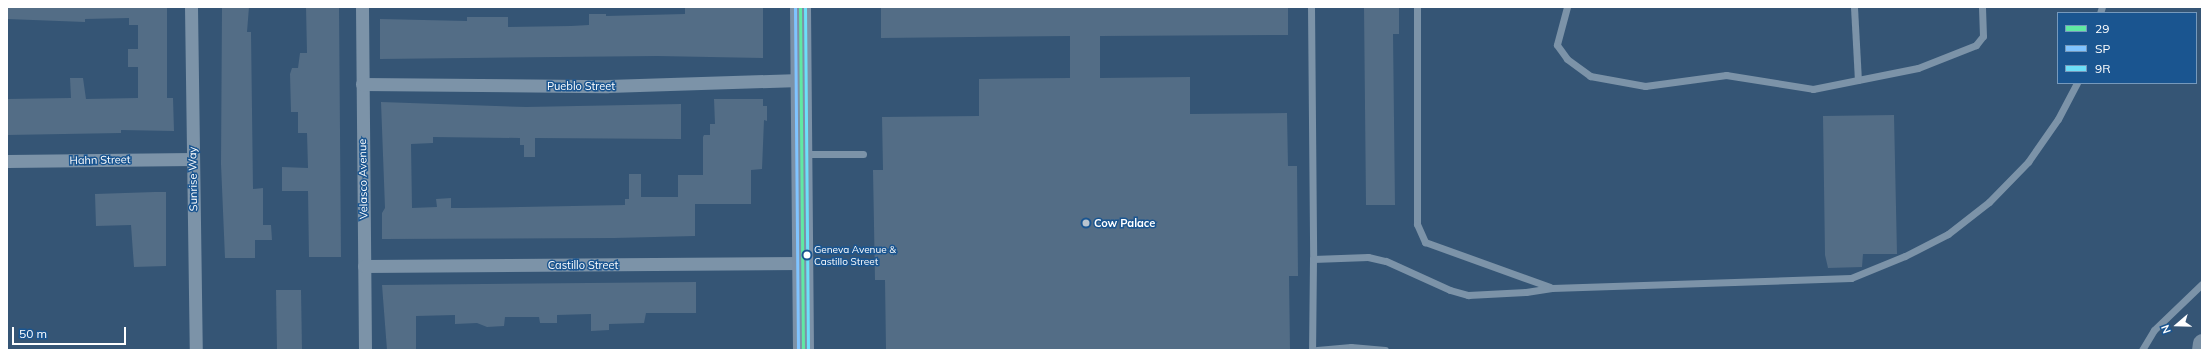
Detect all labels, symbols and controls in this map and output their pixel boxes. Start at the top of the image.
legend [2057,12,2197,84]
text: 29 [2095,21,2109,36]
text: SP [2095,41,2110,56]
text: 9R [2095,61,2111,76]
street label: Pueblo Street [547,79,615,93]
street label: Velasco Avenue [356,139,370,219]
street label: Sunrise Way [186,147,200,211]
street label: Hahn Street [69,153,131,167]
place label: Cow Palace [1094,216,1155,230]
marker: Cow Palace [1081,218,1091,228]
place label: Geneva Avenue & Castillo Street [814,243,896,266]
marker: Geneva Avenue & Castillo Street [802,250,812,260]
street label: Castillo Street [548,258,618,272]
north arrow [2157,305,2197,345]
scale bar [14,319,128,345]
text: N [2158,323,2174,335]
text: 50 m [19,326,47,341]

